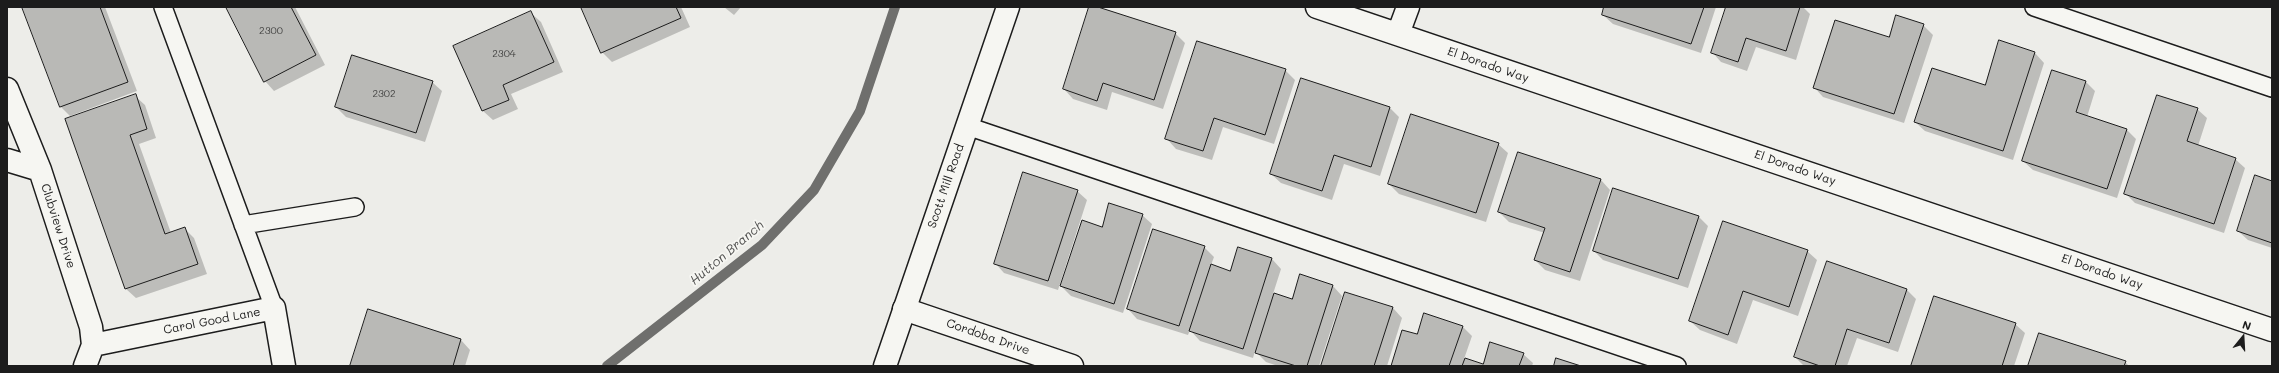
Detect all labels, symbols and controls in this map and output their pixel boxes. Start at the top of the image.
house number: 2300 [259,25,283,37]
street label: El Dorado Way [1445,44,1531,86]
house number: 2304 [492,48,516,60]
house number: 2302 [372,88,396,100]
street label: Scott Mill Road [925,142,967,230]
street label: El Dorado Way [1752,147,1838,189]
street label: Clubview Drive [38,182,78,270]
water label: Hutton Branch [687,218,767,288]
street label: El Dorado Way [2059,251,2145,293]
street label: Carol Good Lane [162,305,262,337]
street label: Cordoba Drive [944,316,1032,358]
north arrow [2223,317,2263,357]
text: N [2241,317,2253,334]

